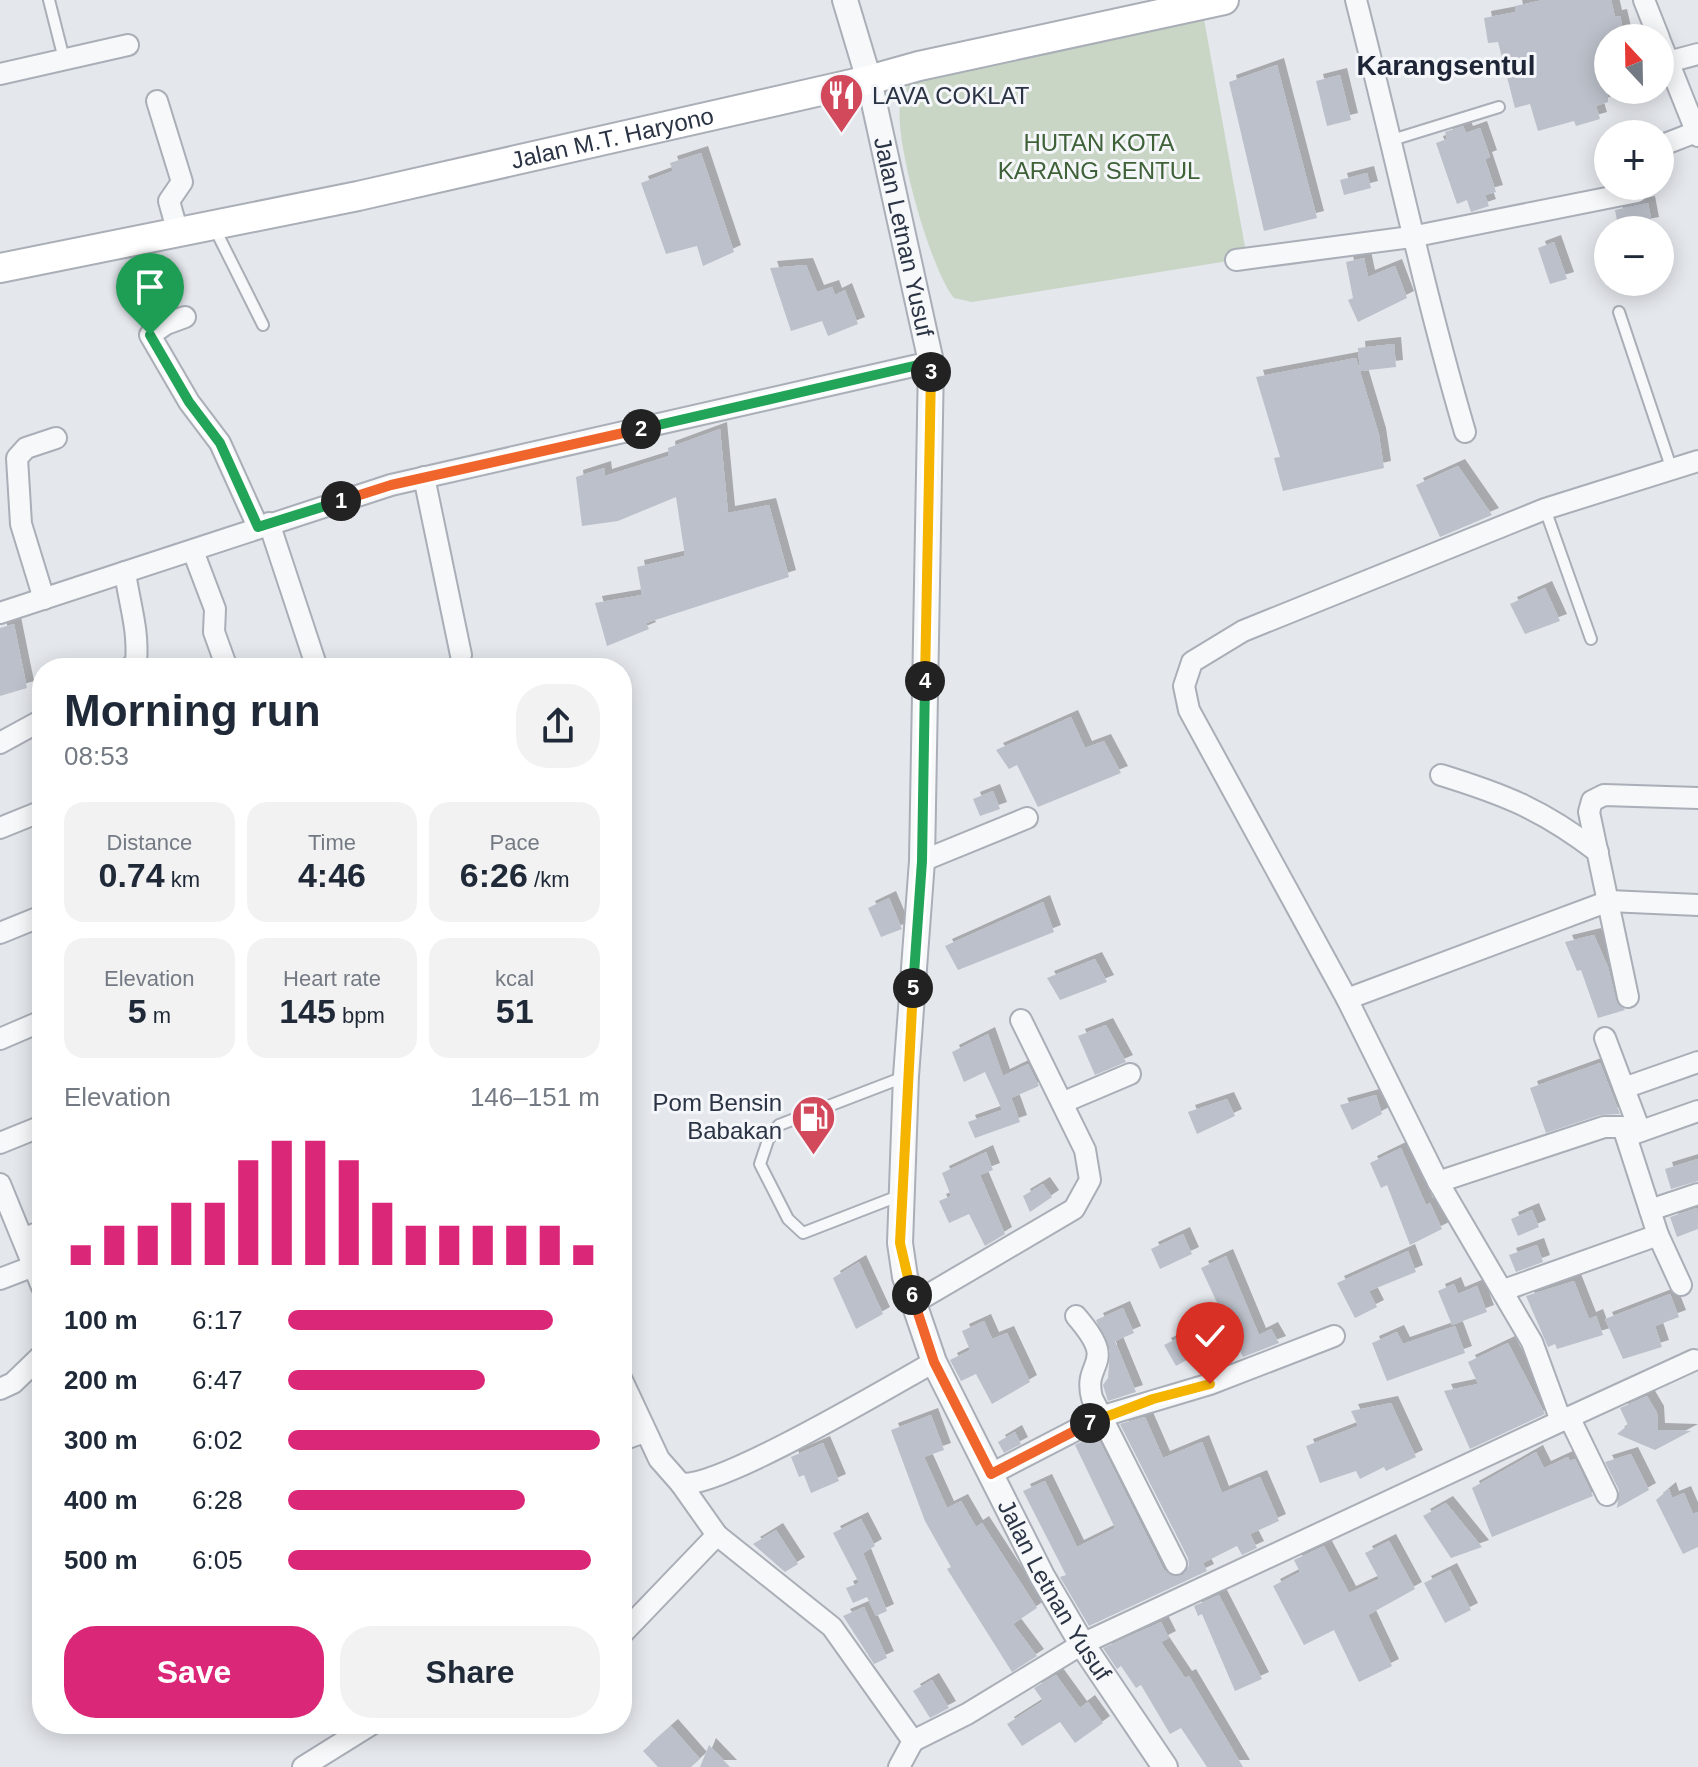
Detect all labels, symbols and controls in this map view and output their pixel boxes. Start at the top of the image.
north arrow [1594,24,1674,104]
map controls [1594,24,1674,296]
district label: Karangsentul [1357,50,1535,81]
restaurant icon: LAVA COKLAT [817,72,865,135]
place label: LAVA COKLAT [872,82,1030,109]
street label: Jalan M.T. Haryono [508,102,716,174]
button: + [1594,120,1674,200]
park label: HUTAN KOTA KARANG SENTUL [998,129,1200,184]
street label: Jalan Letnan Yusuf [869,134,939,339]
button: − [1594,216,1674,296]
pin [116,253,184,335]
icon: arrive [128,265,172,309]
pin: 3 [911,352,951,392]
text: 3 [925,359,937,384]
pin: 2 [621,409,661,449]
text: 2 [635,416,647,441]
pin: 1 [321,481,361,521]
text: 1 [335,488,347,513]
pin: 4 [905,661,945,701]
text: 4 [919,668,931,693]
button: share [516,684,600,768]
text: Morning run [64,686,321,735]
text: 08:53 [64,741,129,771]
text: Distance [107,830,192,855]
text: Time [308,830,356,855]
text: Pace [490,830,540,855]
text: 0.74 [99,856,165,894]
text: 4:46 [298,856,366,894]
text: 6:26 [460,856,528,894]
text: km [165,867,200,892]
text: /km [528,867,569,892]
text: Elevation [104,966,195,991]
text: Heart rate [283,966,381,991]
text: kcal [495,966,534,991]
pin: 5 [893,968,933,1008]
text: 5 [907,975,919,1000]
text: 5 [128,992,147,1030]
text: 145 [279,992,336,1030]
text: 51 [496,992,534,1030]
text: m [147,1003,171,1028]
text: bpm [336,1003,385,1028]
text: Elevation [64,1082,171,1112]
text: 146–151 m [470,1082,600,1112]
place label: Pom Bensin Babakan [653,1089,782,1144]
fuel station icon: Pom Bensin Babakan [789,1093,837,1156]
pin: 6 [892,1275,932,1315]
text: 6 [906,1282,918,1307]
pin [1176,1302,1244,1384]
text: 100 m [64,1305,138,1335]
text: 6:17 [192,1305,243,1335]
icon: check [1188,1314,1232,1358]
text: 200 m [64,1365,138,1395]
text: 6:47 [192,1365,243,1395]
pin: 7 [1070,1403,1110,1443]
text: 7 [1084,1410,1096,1435]
text: 300 m [64,1425,138,1455]
text: 6:02 [192,1425,243,1455]
text: 400 m [64,1485,138,1515]
text: 6:28 [192,1485,243,1515]
street label: Jalan Letnan Yusuf [993,1495,1117,1686]
text: 500 m [64,1545,138,1575]
text: 6:05 [192,1545,243,1575]
button: Save [64,1626,324,1718]
button: Share [340,1626,600,1718]

